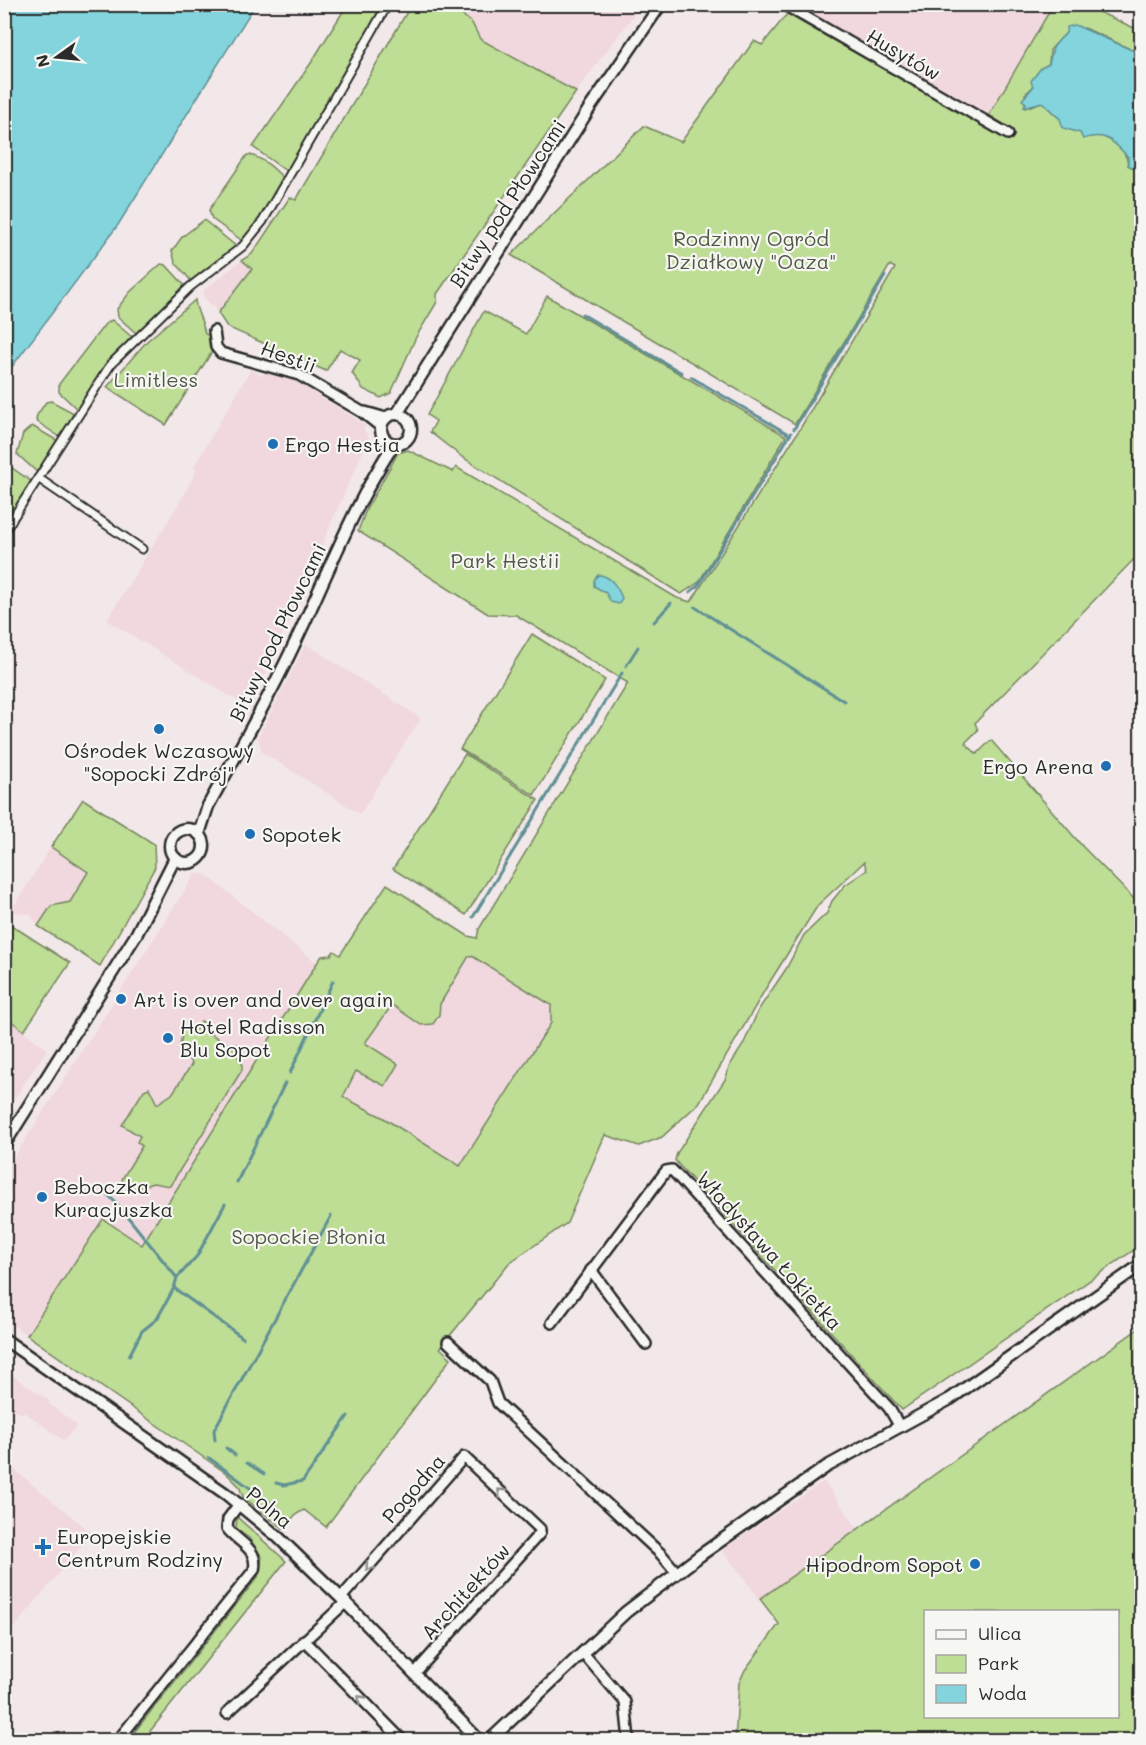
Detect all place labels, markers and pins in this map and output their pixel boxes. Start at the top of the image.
place label: Ergo Hestia [285,431,400,457]
marker: Ergo Hestia [266,437,280,451]
marker: Ośrodek Wczasowy "Sopocki Zdrój" [152,722,166,736]
place label: Ośrodek Wczasowy "Sopocki Zdrój" [64,737,254,786]
place label: Ergo Arena [983,753,1094,779]
marker: Ergo Arena [1099,759,1113,773]
place label: Sopotek [262,821,341,847]
marker: Sopotek [243,827,257,841]
place label: Art is over and over again [133,986,393,1012]
marker: Art is over and over again [114,992,128,1006]
place label: Hotel Radisson Blu Sopot [180,1013,325,1062]
marker: Hotel Radisson Blu Sopot [161,1031,175,1045]
place label: Beboczka Kuracjuszka [54,1173,173,1222]
marker: Beboczka Kuracjuszka [35,1190,49,1204]
place label: Europejskie Centrum Rodziny [57,1523,223,1572]
marker: Europejskie Centrum Rodziny [34,1538,52,1556]
place label: Hipodrom Sopot [805,1551,963,1577]
marker: Hipodrom Sopot [968,1557,982,1571]

